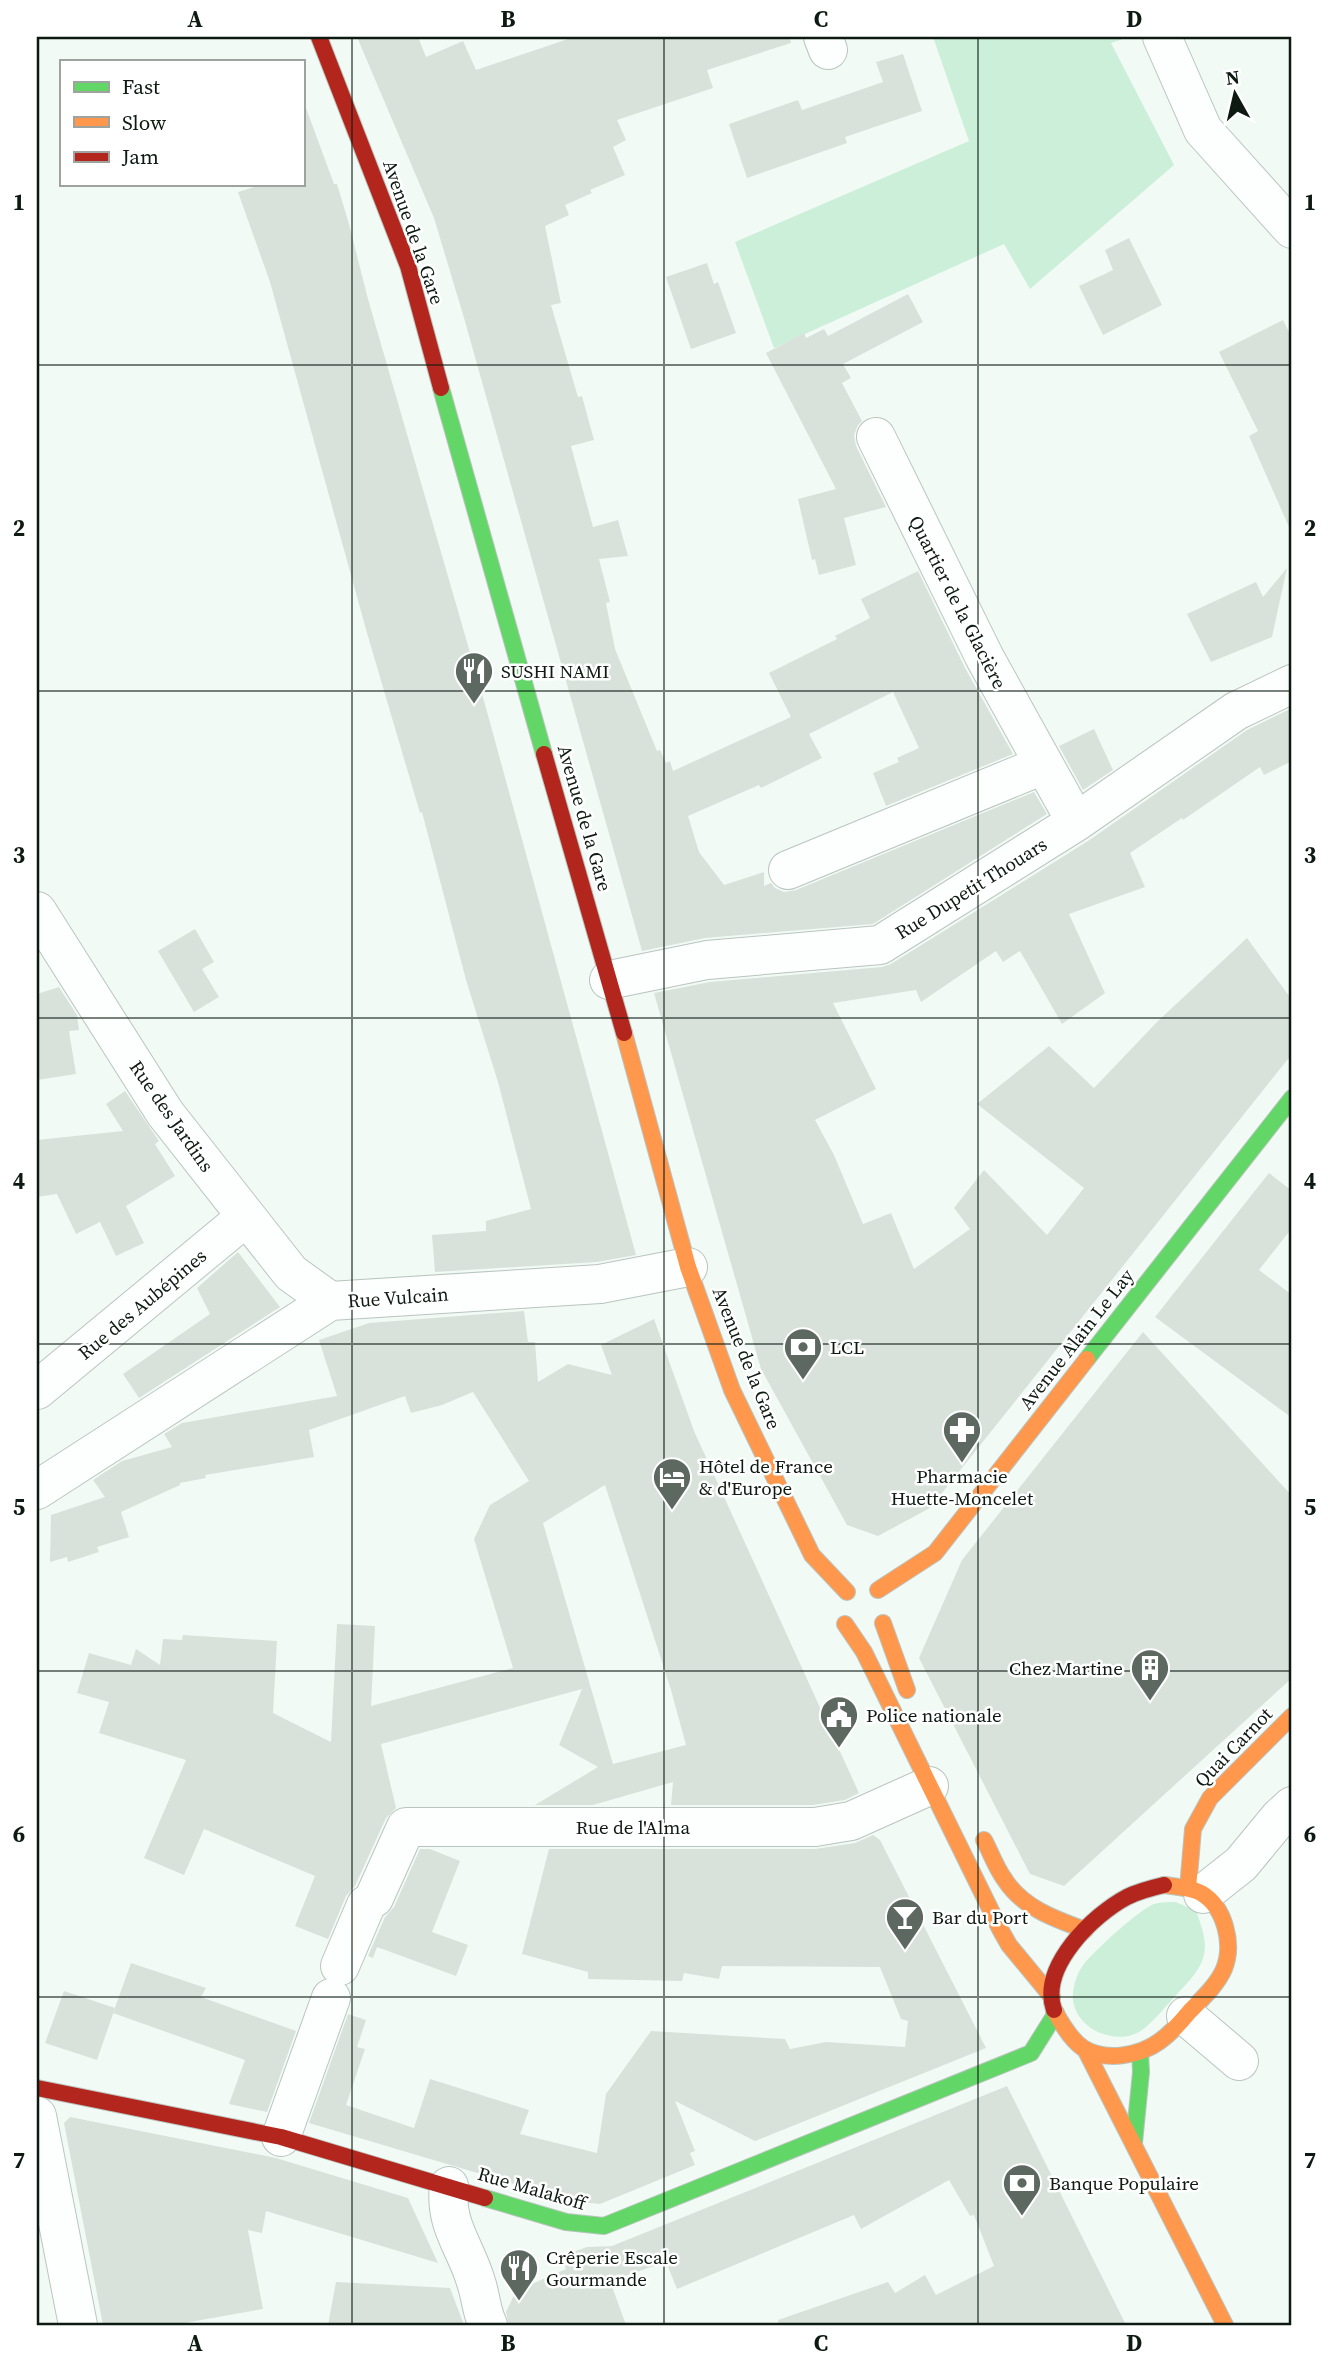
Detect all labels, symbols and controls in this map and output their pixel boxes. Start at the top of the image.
text: A [187,3,203,35]
text: B [501,3,516,35]
text: C [814,3,828,35]
text: D [1126,3,1142,35]
legend [60,60,304,186]
north arrow [1200,60,1270,130]
text: N [1224,63,1241,91]
text: Fast [122,72,160,101]
text: Slow [122,108,166,137]
text: Jam [121,142,159,171]
street label: Avenue de la Gare [377,156,451,308]
text: 1 [13,186,25,218]
text: 1 [1304,186,1316,218]
street label: Quartier de la Glacière [903,511,1013,693]
text: 2 [13,512,25,544]
text: 2 [1304,512,1316,544]
restaurant icon: SUSHI NAMI [453,650,495,705]
place label: SUSHI NAMI [501,658,609,684]
street label: Avenue de la Gare [552,742,618,894]
street label: Rue Dupetit Thouars [890,831,1052,945]
text: 3 [13,839,25,871]
text: 3 [1304,839,1316,871]
street label: Rue des Jardins [124,1055,220,1177]
text: 4 [13,1165,25,1197]
text: 4 [1304,1165,1316,1197]
street label: Rue des Aubépines [72,1243,212,1365]
street label: Avenue Alain Le Lay [1013,1263,1139,1415]
street label: Rue Vulcain [347,1281,449,1313]
street label: Avenue de la Gare [707,1283,787,1433]
bank icon: LCL [782,1326,824,1381]
place label: LCL [830,1334,864,1360]
pharmacy icon: Pharmacie Huette-Moncelet [941,1409,983,1464]
place label: Hôtel de France & d'Europe [699,1453,833,1501]
hotel icon: Hôtel de France & d'Europe [651,1456,693,1511]
place label: Pharmacie Huette-Moncelet [891,1463,1034,1511]
text: 5 [13,1491,25,1523]
text: 5 [1304,1491,1316,1523]
building icon: Chez Martine [1129,1647,1171,1702]
place label: Chez Martine [1009,1655,1123,1681]
public building icon: Police nationale [818,1694,860,1749]
street label: Quai Carnot [1188,1701,1278,1793]
place label: Police nationale [866,1702,1002,1728]
street label: Rue de l'Alma [576,1814,690,1840]
text: 6 [13,1818,25,1850]
text: 6 [1304,1818,1316,1850]
bar icon: Bar du Port [884,1896,926,1951]
place label: Bar du Port [932,1904,1029,1930]
text: 7 [13,2144,25,2176]
text: 7 [1304,2144,1316,2176]
street label: Rue Malakoff [475,2160,591,2216]
bank icon: Banque Populaire [1001,2162,1043,2217]
place label: Banque Populaire [1049,2170,1199,2196]
place label: Crêperie Escale Gourmande [546,2244,678,2292]
restaurant icon: Crêperie Escale Gourmande [498,2247,540,2302]
text: A [187,2327,203,2359]
text: B [501,2327,516,2359]
text: C [814,2327,828,2359]
text: D [1126,2327,1142,2359]

